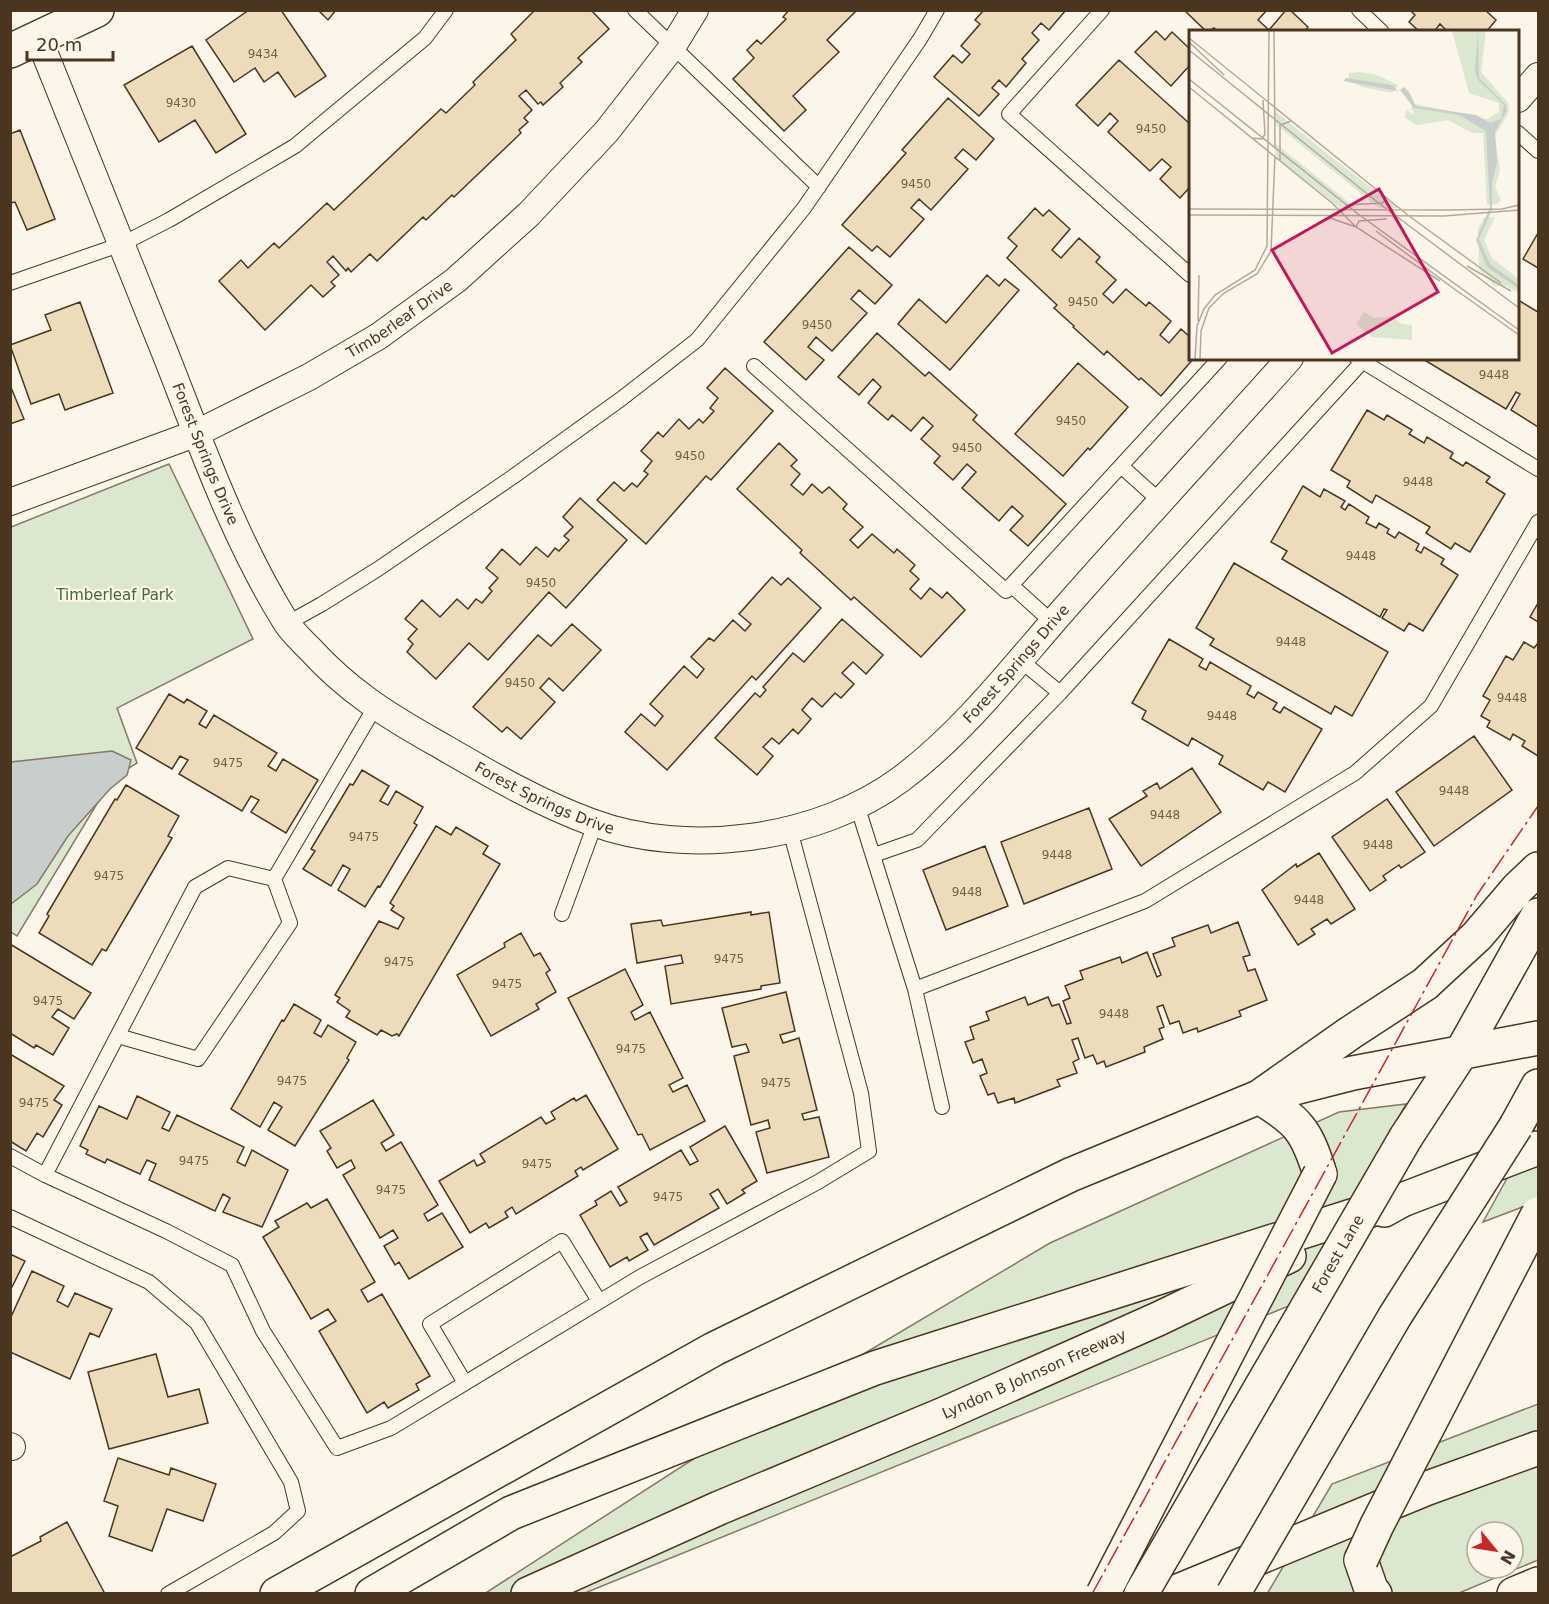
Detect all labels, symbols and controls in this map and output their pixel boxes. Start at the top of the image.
scale bar [27,24,112,62]
inset map [1189,30,1519,360]
text: 20 m [36,34,82,55]
house number: 9434 [248,47,278,61]
house number: 9430 [166,96,196,110]
house number: 9450 [1136,122,1166,136]
house number: 9450 [901,177,931,191]
street label: Timberleaf Drive [342,276,456,363]
house number: 9450 [1068,295,1098,309]
house number: 9450 [802,318,832,332]
house number: 9448 [1479,368,1509,382]
street label: Forest Springs Drive [169,380,242,528]
house number: 9450 [1056,414,1086,428]
house number: 9450 [952,441,982,455]
house number: 9450 [675,449,705,463]
house number: 9448 [1403,475,1433,489]
house number: 9448 [1346,549,1376,563]
house number: 9450 [526,576,556,590]
park label: Timberleaf Park [55,586,174,604]
street label: Forest Springs Drive [959,601,1073,727]
house number: 9448 [1276,635,1306,649]
house number: 9450 [505,676,535,690]
house number: 9448 [1497,691,1527,705]
house number: 9448 [1207,709,1237,723]
house number: 9475 [213,756,243,770]
street label: Forest Springs Drive [472,758,616,838]
house number: 9448 [1439,784,1469,798]
house number: 9448 [1150,808,1180,822]
house number: 9475 [349,830,379,844]
house number: 9448 [1363,838,1393,852]
house number: 9448 [1042,848,1072,862]
house number: 9475 [94,869,124,883]
house number: 9448 [952,885,982,899]
house number: 9448 [1294,893,1324,907]
house number: 9475 [714,952,744,966]
house number: 9475 [384,955,414,969]
house number: 9475 [492,977,522,991]
house number: 9475 [33,994,63,1008]
house number: 9448 [1099,1007,1129,1021]
house number: 9475 [616,1042,646,1056]
house number: 9475 [277,1074,307,1088]
house number: 9475 [761,1076,791,1090]
house number: 9475 [19,1096,49,1110]
house number: 9475 [179,1154,209,1168]
house number: 9475 [522,1157,552,1171]
house number: 9475 [376,1183,406,1197]
house number: 9475 [653,1190,683,1204]
street label: Forest Lane [1308,1212,1368,1296]
street label: Lyndon B Johnson Freeway [939,1325,1129,1423]
north arrow [1465,1520,1525,1580]
text: N [1496,1547,1519,1568]

